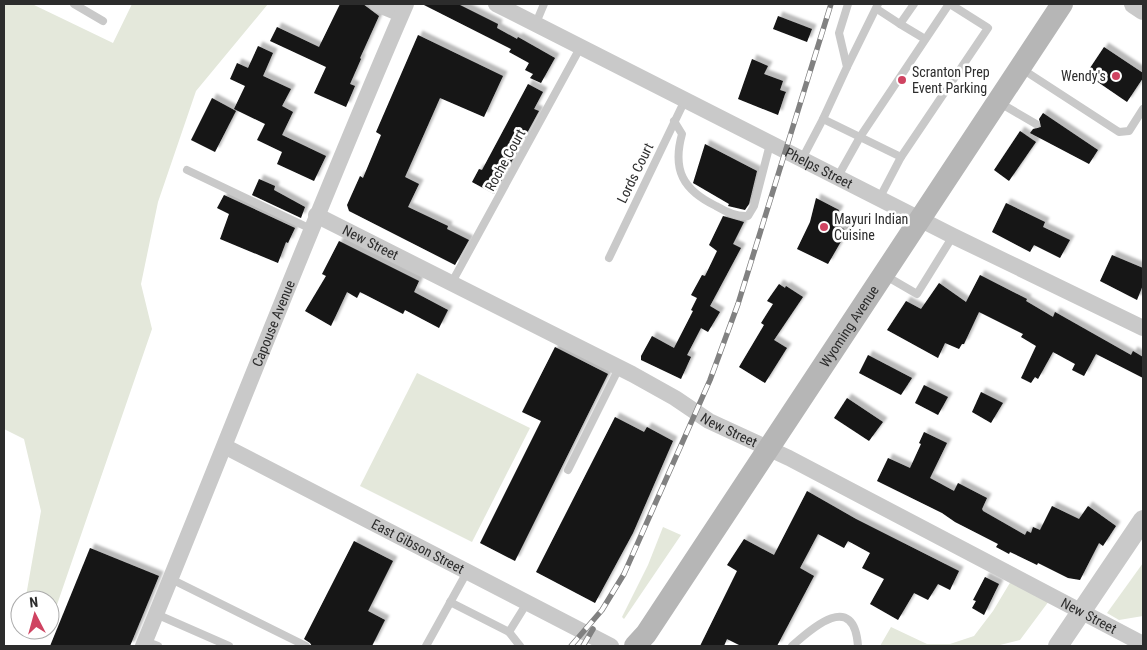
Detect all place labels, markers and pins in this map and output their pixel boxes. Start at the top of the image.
place label: Scranton Prep Event Parking [912,64,990,96]
place label: Wendy's [1061,68,1106,84]
marker: Wendy's [1110,70,1122,82]
marker: Scranton Prep Event Parking [896,74,908,86]
place label: Mayuri Indian Cuisine [834,211,908,243]
marker: Mayuri Indian Cuisine [818,221,830,233]

